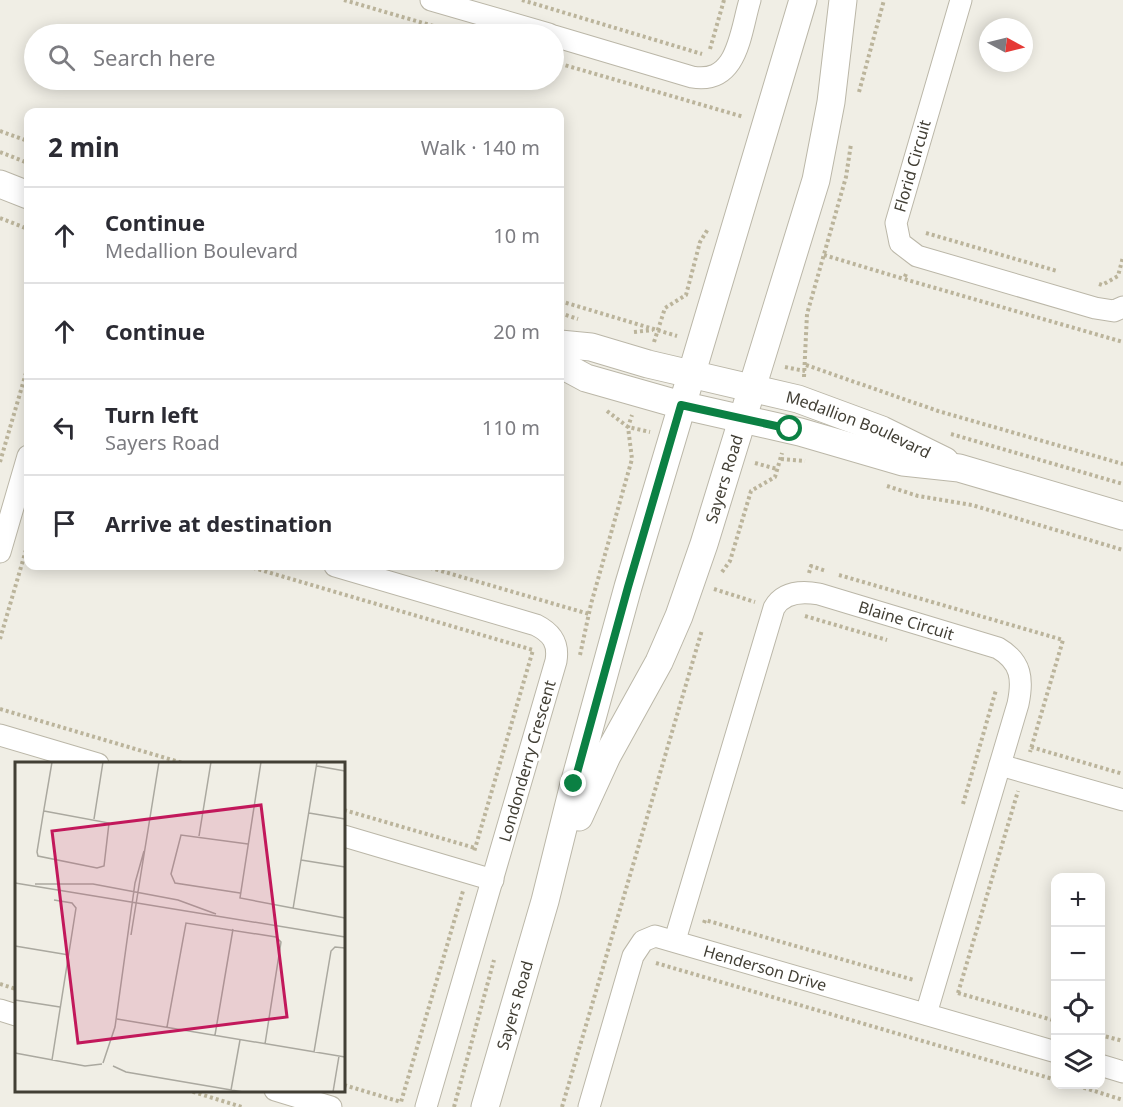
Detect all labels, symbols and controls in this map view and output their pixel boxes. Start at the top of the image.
north arrow [979,18,1033,72]
search box [24,24,564,90]
icon: search [45,41,78,74]
text: Search here [93,42,215,72]
street label: Florid Circuit [888,117,936,215]
text: 2 min [48,129,120,165]
text: Walk · 140 m [421,134,540,161]
text: Continue [105,207,205,237]
icon: ahead [48,219,81,252]
text: 10 m [493,222,540,249]
text: Medallion Boulevard [105,237,298,264]
icon: ahead [48,315,81,348]
text: Continue [105,316,205,346]
text: 20 m [493,318,540,345]
street label: Medallion Boulevard [784,386,935,463]
text: Turn left [105,399,199,429]
icon: left [48,411,81,444]
text: 110 m [482,414,540,441]
route start [776,415,802,441]
text: Sayers Road [105,429,220,456]
street label: Sayers Road [700,432,748,526]
icon: arrive [48,507,81,540]
text: Arrive at destination [105,508,332,538]
street label: Blaine Circuit [856,596,957,645]
street label: Londonderry Crescent [493,677,561,844]
inset map [15,762,345,1092]
route end [560,770,586,796]
map controls [1051,873,1105,1089]
button: + [1051,873,1105,927]
button: − [1051,927,1105,981]
street label: Henderson Drive [701,940,829,996]
street label: Sayers Road [491,958,538,1052]
button: locate [1051,981,1105,1035]
button: layers [1051,1035,1105,1089]

